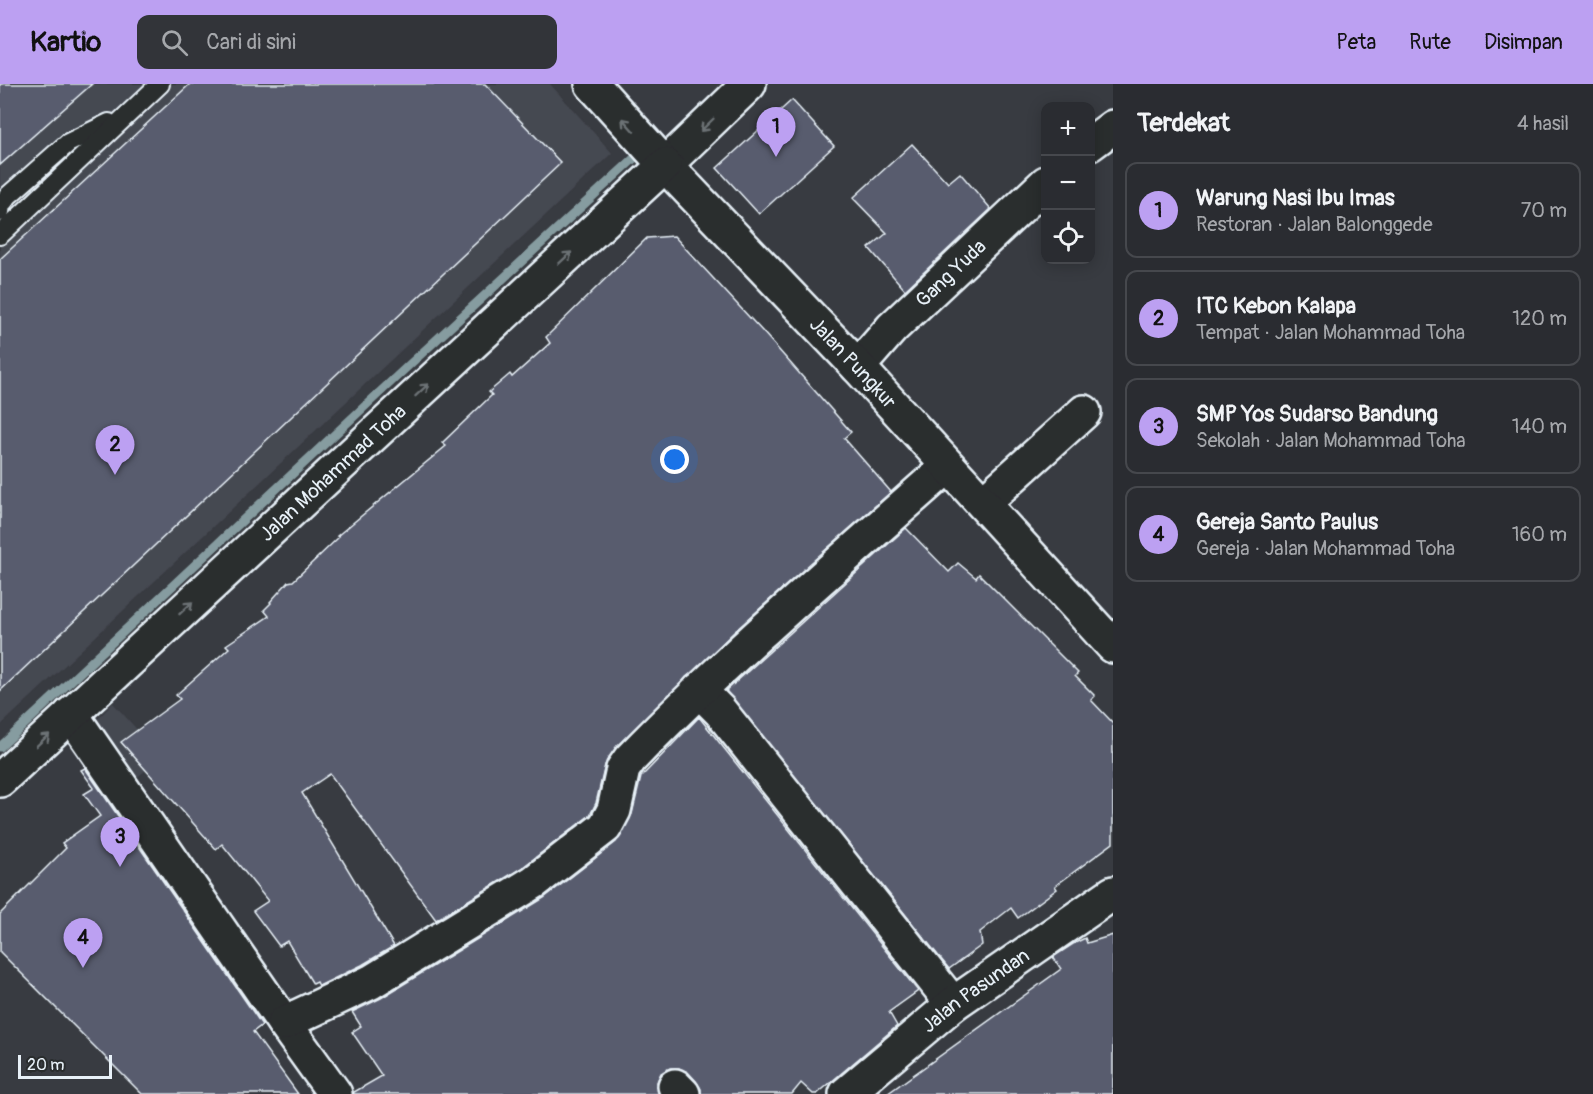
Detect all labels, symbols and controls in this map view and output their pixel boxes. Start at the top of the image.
search box [137,15,557,69]
text: Kartio [30,25,101,60]
icon: search [158,26,191,59]
text: Cari di sini [206,28,296,56]
text: Peta [1336,29,1376,56]
text: Rute [1409,29,1451,56]
text: Disimpan [1484,29,1563,56]
map controls [1041,102,1095,264]
button: + [1041,102,1095,156]
pin: 1 [756,107,796,157]
text: Terdekat [1137,107,1230,139]
text: 4 hasil [1517,111,1569,136]
one-way arrow [699,117,714,132]
one-way arrow [621,118,635,133]
button: − [1041,156,1095,210]
text: Warung Nasi Ibu Imas [1196,184,1395,212]
text: 1 [1155,198,1162,223]
text: 70 m [1521,198,1567,223]
button: locate [1041,210,1095,264]
text: Restoran · Jalan Balonggede [1196,212,1433,237]
street label: Gang Yuda [910,234,991,313]
one-way arrow [557,251,572,265]
text: ITC Kebon Kalapa [1196,292,1356,320]
text: 2 [1153,306,1164,331]
text: 120 m [1512,306,1567,331]
street label: Jalan Pungkur [804,312,902,414]
text: Tempat · Jalan Mohammad Toha [1196,320,1465,345]
one-way arrow [414,383,429,397]
street label: Jalan Mohammad Toha [254,399,411,547]
text: SMP Yos Sudarso Bandung [1196,400,1438,428]
text: 3 [1153,414,1164,439]
text: 140 m [1512,414,1567,439]
pin: 2 [96,426,134,475]
text: Sekolah · Jalan Mohammad Toha [1196,428,1466,453]
your location [660,445,689,474]
text: Gereja Santo Paulus [1196,508,1378,536]
text: 4 [1153,522,1164,547]
text: 160 m [1512,522,1567,547]
text: Gereja · Jalan Mohammad Toha [1196,536,1455,561]
one-way arrow [178,601,193,615]
one-way arrow [35,734,50,748]
pin: 3 [100,818,140,867]
pin: 4 [64,918,103,968]
street label: Jalan Pasundan [917,943,1034,1038]
scale bar [18,1052,112,1080]
text: 20 m [27,1055,65,1075]

